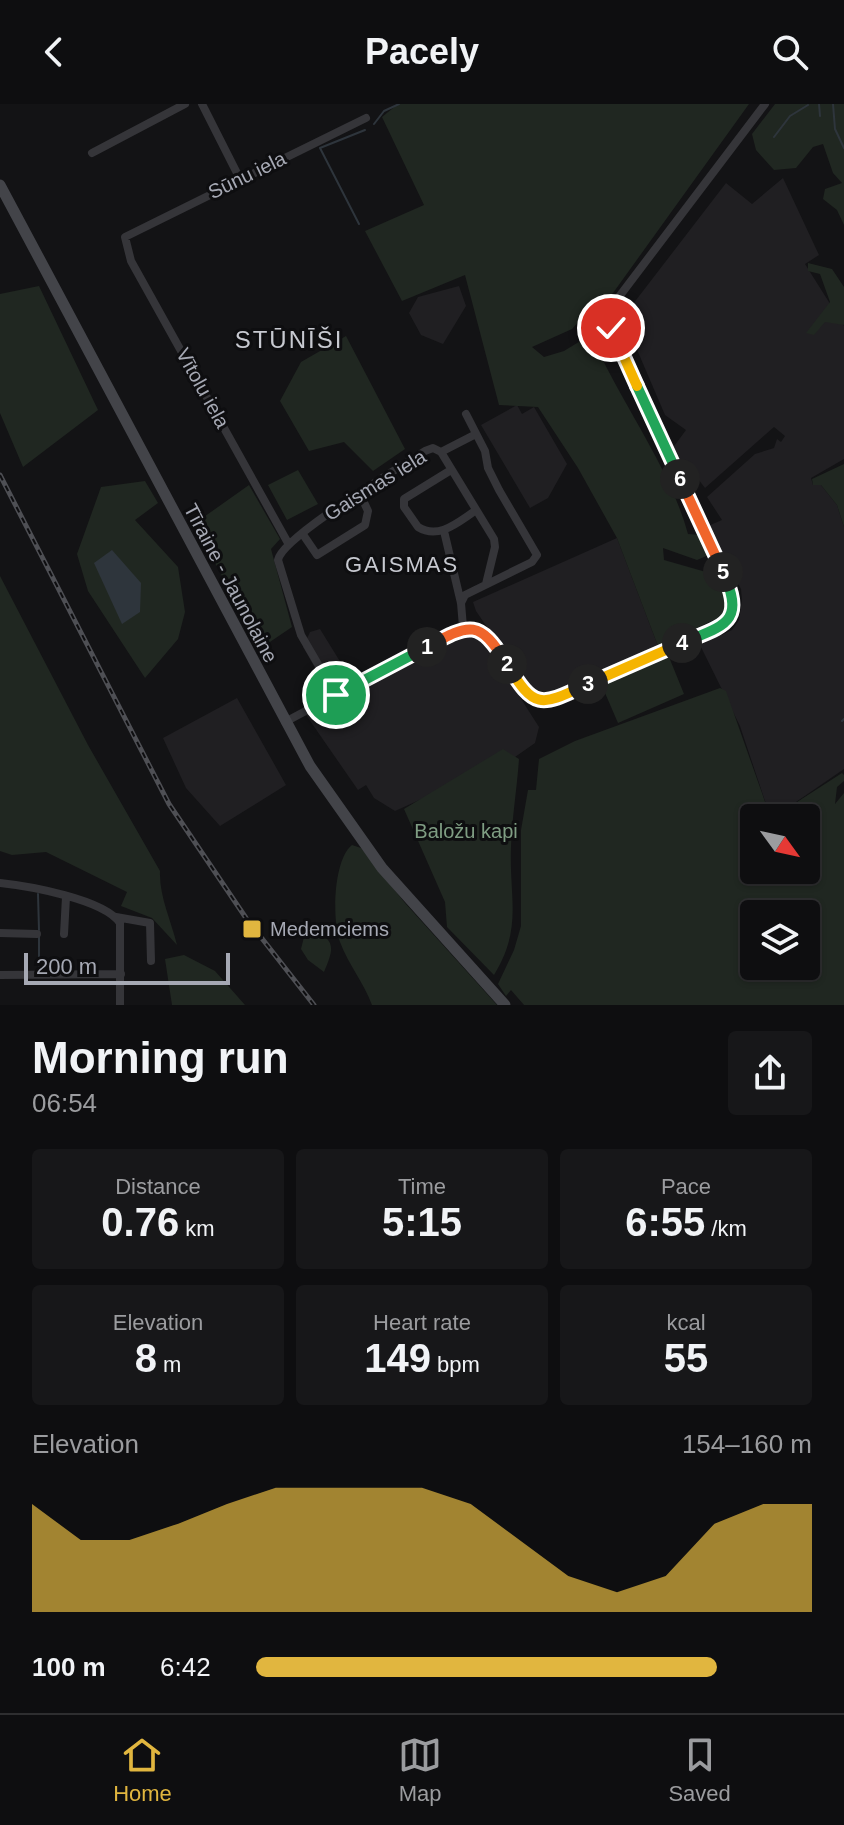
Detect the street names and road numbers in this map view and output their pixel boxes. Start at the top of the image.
street label: Sūnu iela [205,146,290,203]
street label: Vītolu iela [172,344,234,433]
street label: Gaismas iela [320,445,431,525]
street label: Tīraine - Jaunolaine [180,500,282,666]

